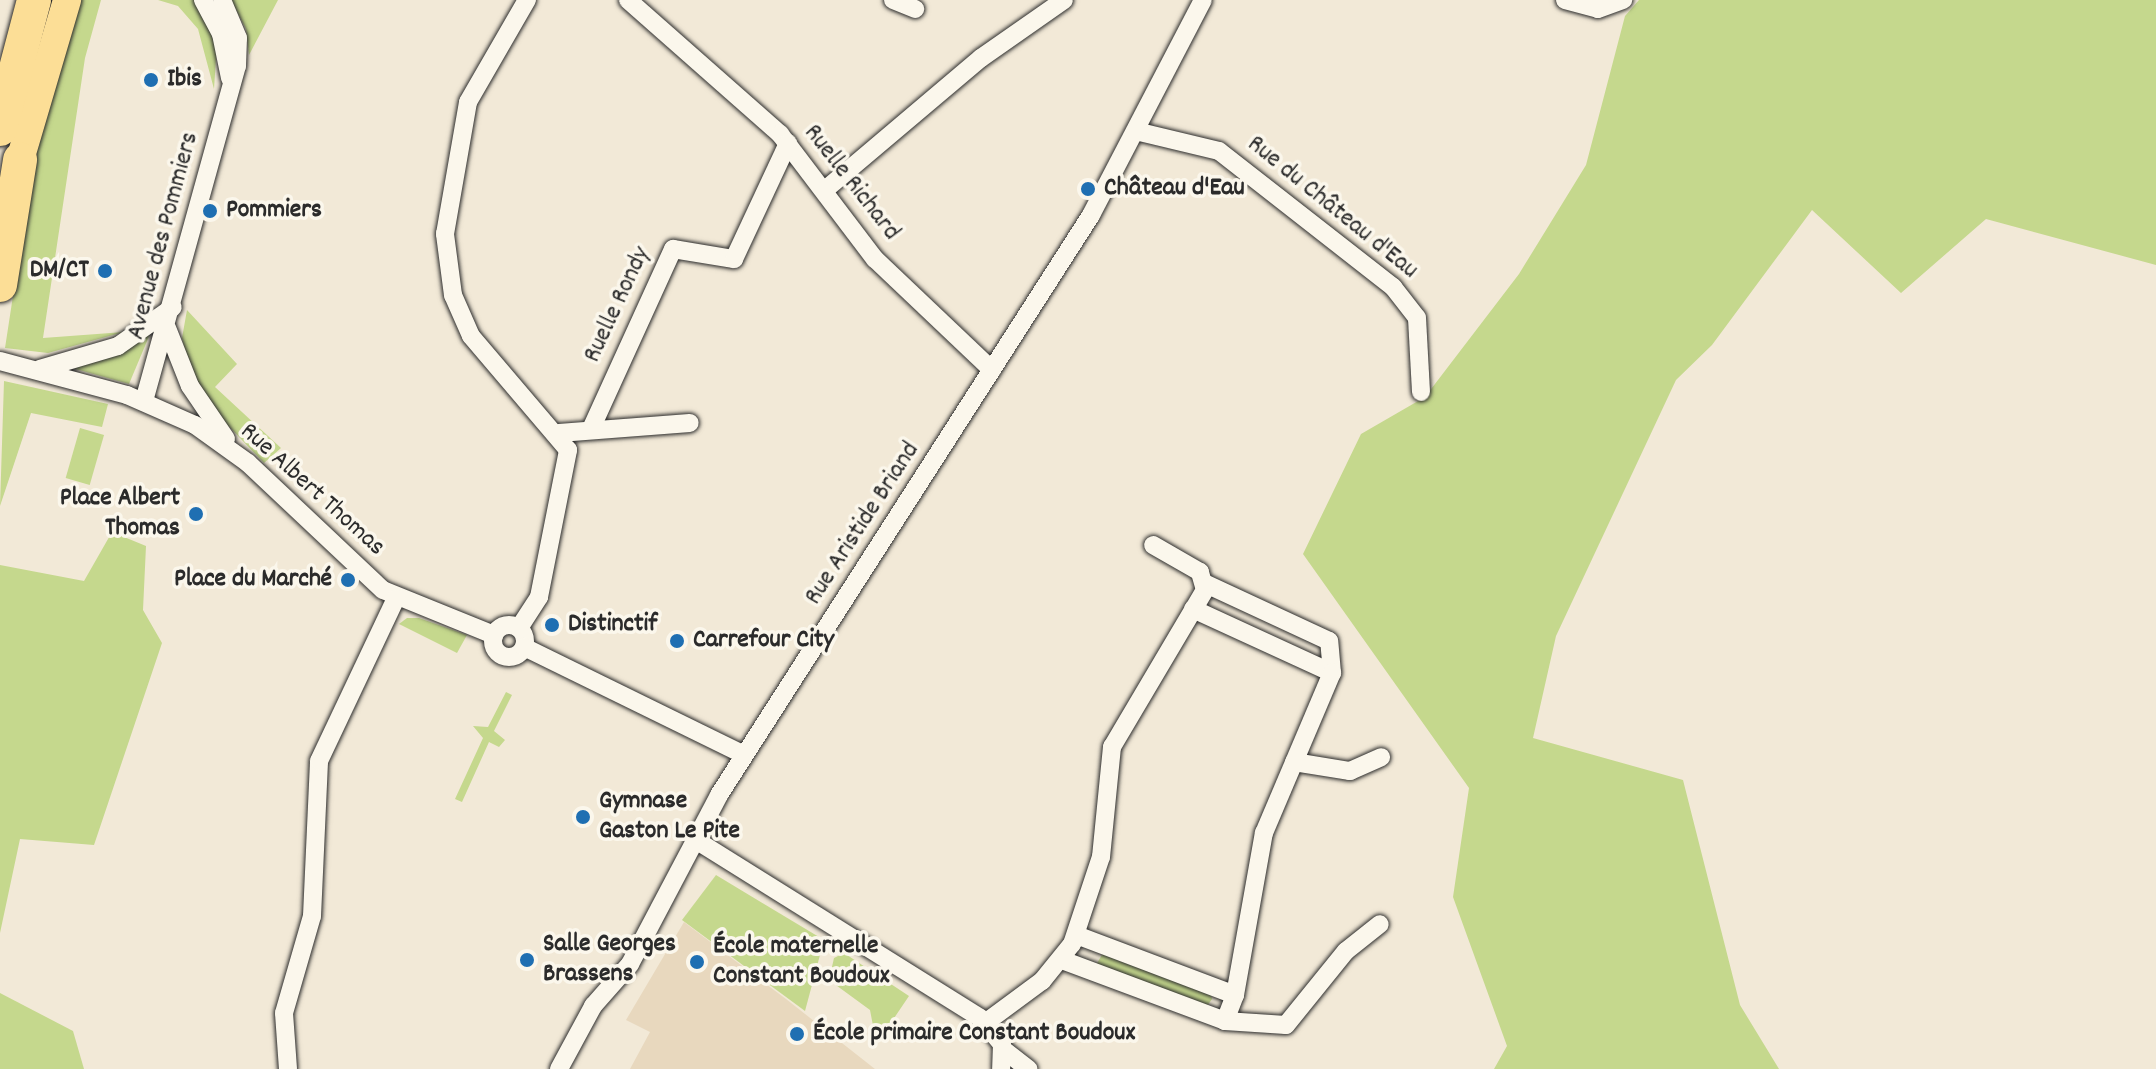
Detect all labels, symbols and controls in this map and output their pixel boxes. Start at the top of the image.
place label: Ibis [167,64,202,96]
marker: Ibis [142,71,160,89]
street label: Ruelle Richard [796,119,906,247]
street label: Avenue des Pommiers [121,129,207,343]
street label: Rue du Château d'Eau [1240,129,1424,287]
place label: Château d'Eau [1104,173,1245,205]
marker: Château d'Eau [1079,180,1097,198]
place label: Pommiers [226,195,322,227]
marker: Pommiers [201,202,219,220]
street label: Ruelle Rondy [578,242,658,368]
place label: DM/CT [30,255,89,287]
marker: DM/CT [96,262,114,280]
street label: Rue Albert Thomas [233,417,391,563]
street label: Rue Aristide Briand [799,437,927,611]
place label: Place Albert Thomas [60,483,180,544]
marker: Place Albert Thomas [187,505,205,523]
place label: Place du Marché [174,564,332,596]
marker: Place du Marché [339,571,357,589]
place label: Distinctif [568,609,657,641]
marker: Distinctif [543,616,561,634]
place label: Carrefour City [693,625,834,657]
marker: Carrefour City [668,632,686,650]
place label: Gymnase Gaston Le Pite [599,786,740,848]
marker: Gymnase Gaston Le Pite [574,808,592,826]
place label: Salle Georges Brassens [543,929,676,990]
place label: École maternelle Constant Boudoux [713,931,889,992]
marker: Salle Georges Brassens [518,951,536,969]
marker: École maternelle Constant Boudoux [688,953,706,971]
place label: École primaire Constant Boudoux [813,1018,1135,1050]
marker: École primaire Constant Boudoux [788,1025,806,1043]

